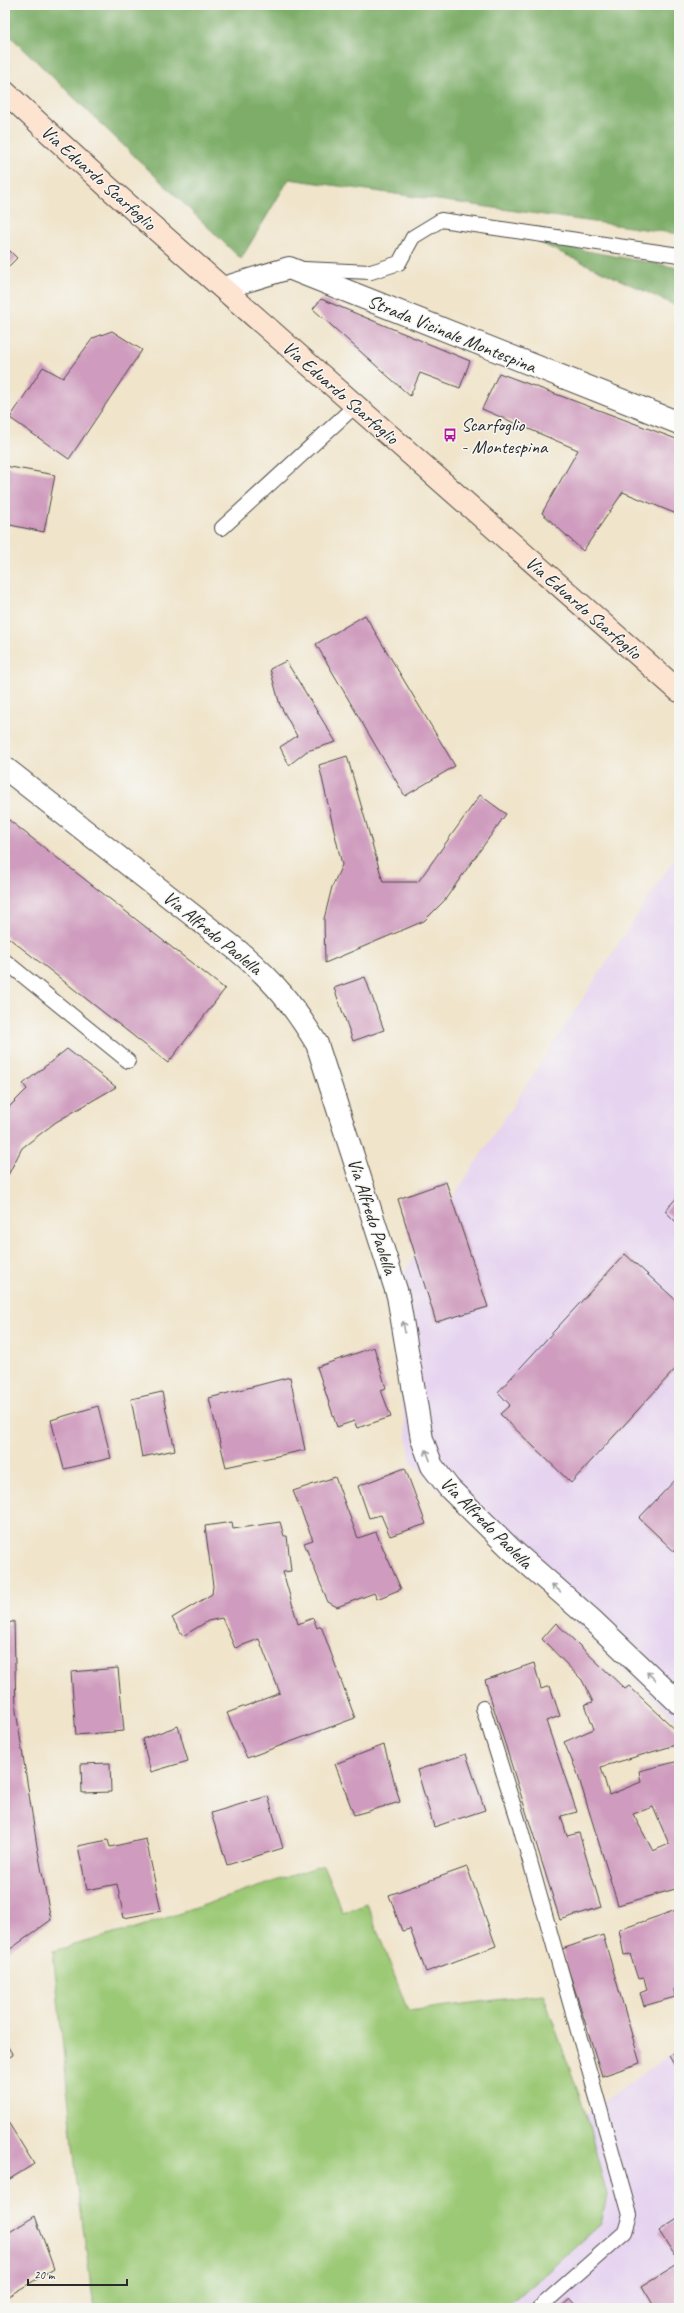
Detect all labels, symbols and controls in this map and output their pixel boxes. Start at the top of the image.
street label: Via Eduardo Scarfoglio [36,120,162,236]
street label: Strada Vicinale Montespina [364,289,541,379]
street label: Via Eduardo Scarfoglio [277,336,404,451]
place label: Scarfoglio - Montespina [461,413,549,459]
bus stop icon: Scarfoglio - Montespina [442,427,458,443]
street label: Via Eduardo Scarfoglio [520,551,647,666]
street label: Via Alfredo Paolella [158,885,268,981]
street label: Via Alfredo Paolella [342,1155,403,1279]
one-way arrow [400,1321,408,1334]
one-way arrow [423,1449,431,1461]
street label: Via Alfredo Paolella [435,1472,538,1575]
one-way arrow [551,1584,561,1593]
one-way arrow [646,1672,656,1681]
scale bar [28,2261,127,2287]
text: 20 m [34,2267,56,2283]

